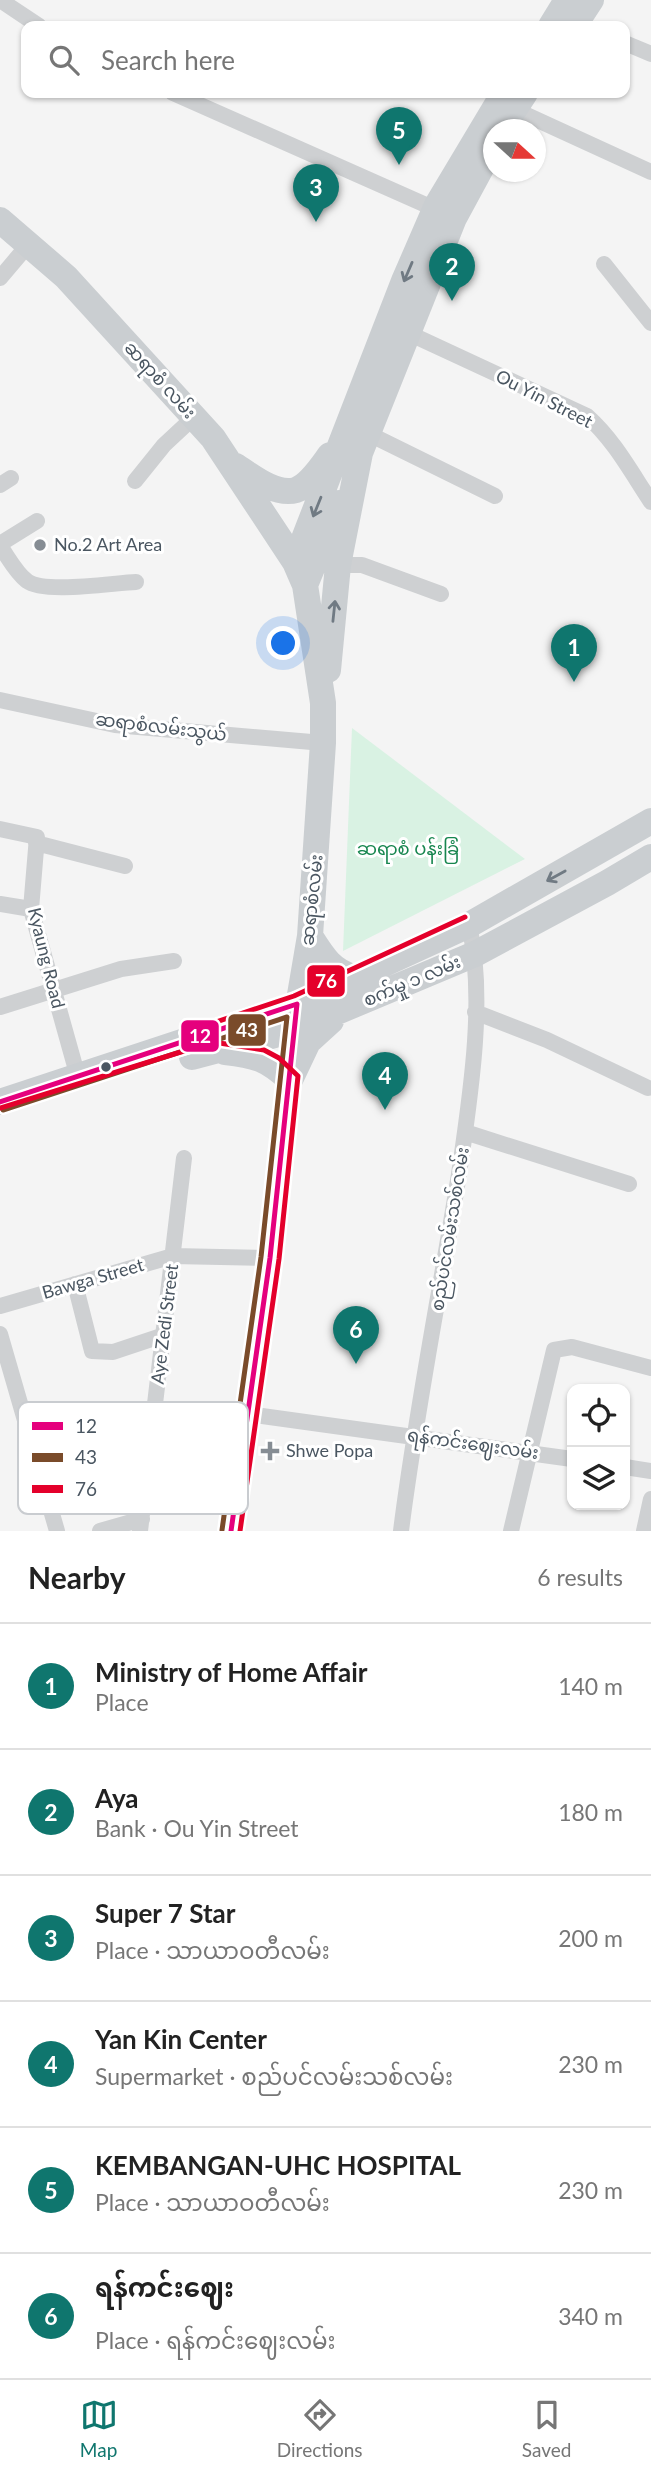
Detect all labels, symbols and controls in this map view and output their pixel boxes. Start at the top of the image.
search box [21,21,630,98]
icon: search [45,41,83,79]
text: Search here [101,44,235,76]
pin: 5 [376,107,422,165]
north arrow [483,119,546,182]
pin: 3 [293,164,339,222]
pin: 2 [429,243,475,301]
one-way arrow [401,261,414,282]
street label: ဆရာစံ လမ်း [117,336,202,426]
street label: Ou Yin Street [492,364,597,432]
one-way arrow [309,495,322,517]
place label: No.2 Art Area [54,533,162,555]
marker: No.2 Art Area [32,537,48,553]
one-way arrow [328,600,341,623]
pin: 1 [551,624,597,682]
your location [266,626,300,660]
street label: ဆရာစံလမ်းသွယ် [94,706,228,750]
park label: ဆရာစံ ပန်းခြံ [357,836,459,864]
street label: ဆရာစံလမ်း [294,853,332,947]
one-way arrow [546,869,566,883]
street label: Kyaung Road [24,905,70,1010]
street label: စက်မှု ၁ လမ်း [359,949,466,1015]
line badge: 76 [306,964,346,998]
text: 76 [315,969,337,992]
line badge: 43 [227,1013,267,1047]
text: 43 [236,1018,258,1041]
line badge: 12 [180,1019,220,1053]
text: 12 [189,1024,211,1047]
pin: 4 [362,1052,408,1110]
unlabelled marker [99,1060,113,1074]
street label: စည်ပင်လမ်းသစ်လမ်း [424,1145,478,1313]
street label: Bawga Street [39,1253,147,1303]
street label: Aye Zedi Street [146,1262,182,1385]
pin: 6 [333,1306,379,1364]
map controls [567,1384,630,1510]
button: locate [567,1384,630,1447]
legend [18,1402,248,1514]
text: 12 [75,1414,97,1437]
street label: ရန်ကင်းဈေးလမ်း [405,1422,540,1468]
place label: Shwe Popa [286,1439,373,1461]
marker: Shwe Popa [260,1441,280,1461]
text: 43 [75,1445,97,1468]
button: layers [567,1447,630,1510]
text: 76 [75,1477,97,1500]
text: Nearby [28,1559,126,1595]
text: 6 results [537,1563,623,1591]
text: Ministry of Home Affair [95,1656,368,1688]
text: 1 [44,1672,58,1700]
text: 140 m [558,1672,623,1700]
text: Place [95,1688,149,1716]
text: Aya [95,1782,139,1814]
text: 2 [44,1798,58,1826]
text: 180 m [558,1798,623,1826]
text: Bank · Ou Yin Street [95,1814,299,1842]
text: Super 7 Star [95,1897,235,1929]
text: 3 [44,1924,58,1952]
text: 200 m [558,1924,623,1952]
text: Place · သာယာဝတီလမ်း [95,1936,330,1964]
text: Yan Kin Center [95,2023,267,2055]
text: 4 [44,2050,58,2078]
text: 230 m [558,2050,623,2078]
text: Supermarket · စည်ပင်လမ်းသစ်လမ်း [95,2062,453,2090]
text: KEMBANGAN-UHC HOSPITAL [95,2149,461,2181]
text: 5 [44,2176,58,2204]
text: 230 m [558,2176,623,2204]
text: Place · သာယာဝတီလမ်း [95,2188,330,2216]
text: ရန်ကင်းဈေး [95,2271,234,2303]
text: 6 [44,2302,58,2330]
text: 340 m [558,2302,623,2330]
text: Place · ရန်ကင်းဈေးလမ်း [95,2326,336,2354]
tab: Map [80,2396,118,2461]
tab: Directions [277,2396,363,2461]
tab: Saved [522,2396,571,2461]

